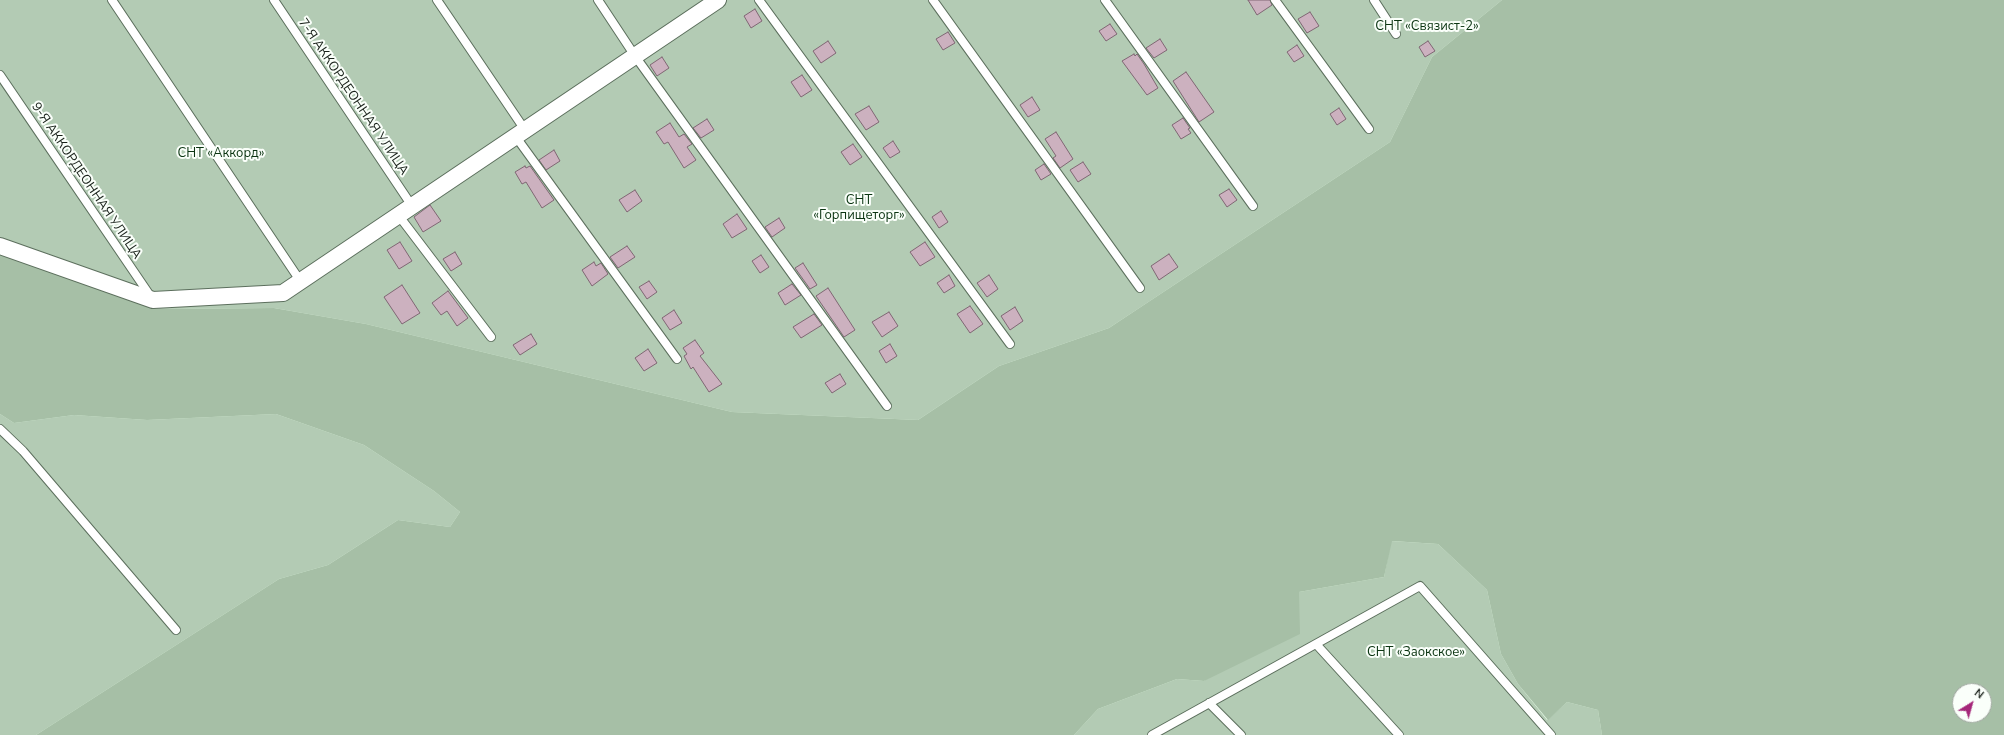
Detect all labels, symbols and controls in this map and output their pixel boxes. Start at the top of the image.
street label: 7-Я АККОРДЕОННАЯ УЛИЦА [295,16,411,178]
park label: СНТ «Связист-2» [1375,19,1479,35]
street label: 9-Я АККОРДЕОННАЯ УЛИЦА [28,100,144,262]
park label: СНТ «Аккорд» [177,146,265,162]
park label: СНТ «Горпищеторг» [813,193,905,224]
park label: СНТ «Заокское» [1367,645,1465,661]
north arrow [1952,683,1992,723]
text: N [1971,685,1987,702]

